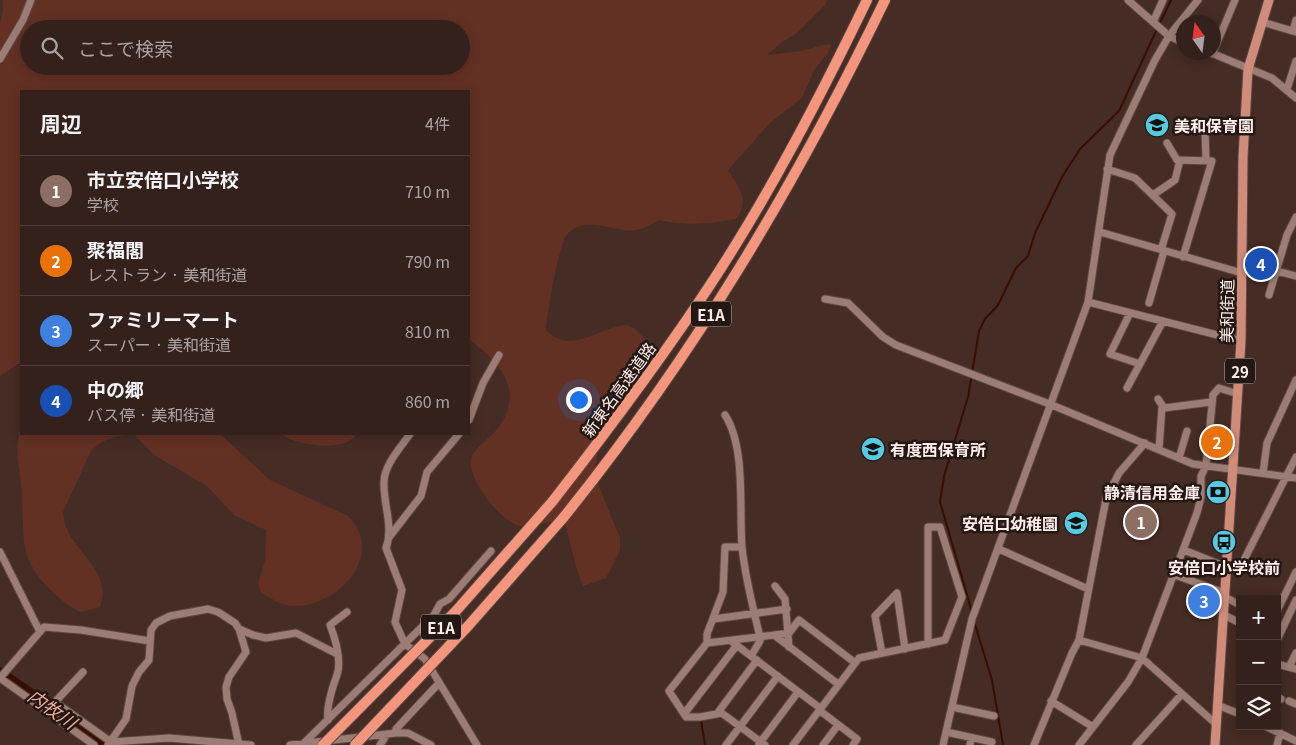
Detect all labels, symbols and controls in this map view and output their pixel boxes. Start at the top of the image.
north arrow [1176,15,1221,60]
search box [20,20,470,75]
icon: search [38,34,66,62]
text: ここで検索 [78,34,173,61]
text: 周辺 [40,108,82,138]
text: 4件 [425,111,450,135]
school or university icon: 美和保育園 [1144,112,1170,138]
place label: 美和保育園 [1174,113,1254,137]
text: 市立安倍口小学校 [87,165,239,192]
text: 1 [51,179,61,203]
text: 710 m [405,179,450,203]
text: 学校 [87,192,119,216]
text: 聚福閣 [87,235,144,262]
pin: 4 [1245,245,1277,283]
text: 2 [51,249,61,273]
text: 790 m [405,249,450,273]
text: レストラン · 美和街道 [87,262,247,286]
street label: 美和街道 [1213,279,1239,343]
road number: E1A [691,302,731,326]
text: ファミリーマート [87,305,239,332]
text: 3 [51,319,61,343]
text: 810 m [405,319,450,343]
text: スーパー · 美和街道 [87,332,231,356]
street label: 新東名高速道路 [575,337,661,441]
road number: 29 [1225,358,1255,384]
text: 中の郷 [87,375,144,402]
your location [566,387,592,413]
text: 4 [51,389,61,413]
text: 860 m [405,389,450,413]
text: バス停 · 美和街道 [87,402,215,426]
pin: 2 [1201,423,1233,461]
school or university icon: 有度西保育所 [860,436,886,462]
place label: 有度西保育所 [890,437,986,461]
bank icon: 静清信用金庫 [1205,479,1231,505]
place label: 静清信用金庫 [1104,480,1200,504]
pin: 1 [1125,503,1157,541]
school or university icon: 安倍口幼稚園 [1063,510,1089,536]
place label: 安倍口幼稚園 [962,511,1058,535]
bus stop icon: 安倍口小学校前 [1211,529,1237,555]
place label: 安倍口小学校前 [1168,555,1280,579]
pin: 3 [1188,582,1220,620]
map controls [1236,595,1281,730]
button: + [1236,595,1281,640]
road number: E1A [421,614,461,640]
button: − [1236,640,1281,685]
water label: 内牧川 [23,682,84,735]
button: layers [1236,685,1281,730]

